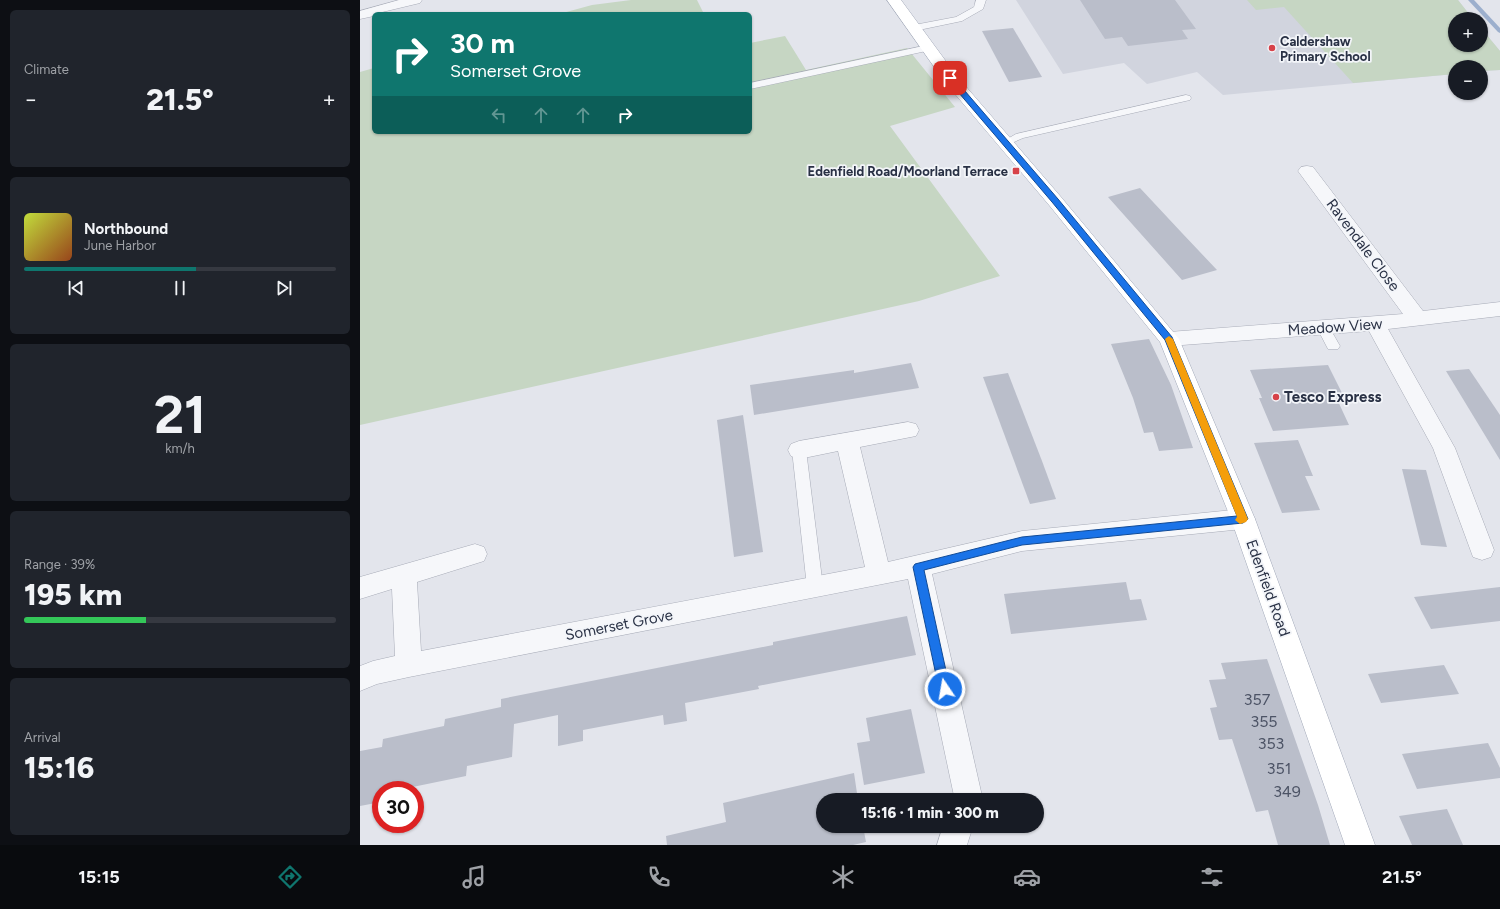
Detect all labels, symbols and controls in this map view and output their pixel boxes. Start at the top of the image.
map controls [1448,12,1488,100]
button: + [1448,12,1488,52]
text: 30 m [450,26,515,60]
icon: right [384,28,436,80]
place label: Caldershaw Primary School [1280,34,1371,64]
marker: Caldershaw Primary School [1267,43,1277,53]
text: Somerset Grove [450,60,581,82]
button: − [1448,60,1488,100]
pin [933,61,967,95]
text: Climate [24,62,69,77]
icon: arrive [939,67,961,89]
text: 21.5° [146,81,214,118]
text: − [24,86,38,113]
text: + [322,86,336,113]
icon: left [488,104,510,126]
icon: ahead [530,104,552,126]
icon: ahead [572,104,594,126]
icon: right [614,104,636,126]
place label: Edenfield Road/Moorland Terrace [808,164,1008,179]
marker: Edenfield Road/Moorland Terrace [1011,166,1021,176]
street label: Ravendale Close [1322,195,1404,295]
text: Northbound [84,220,168,238]
text: June Harbor [84,238,156,253]
icon: previous [65,277,87,299]
icon: pause [169,277,191,299]
icon: next [273,277,295,299]
street label: Meadow View [1287,315,1383,339]
text: 21 [154,384,206,446]
place label: Tesco Express [1284,388,1381,406]
marker: Tesco Express [1271,392,1281,402]
text: km/h [165,441,195,456]
street label: Edenfield Road [1242,537,1294,639]
text: Range · 39% [24,557,95,572]
text: 195 km [24,576,122,613]
street label: Somerset Grove [564,606,674,644]
position arrow [924,668,966,710]
house number: 357 [1244,690,1271,709]
house number: 355 [1250,712,1278,731]
text: Arrival [24,730,61,745]
house number: 353 [1258,734,1284,753]
text: 15:16 [24,749,94,786]
house number: 351 [1267,759,1291,778]
speed limit sign: 30 [372,781,424,833]
house number: 349 [1273,782,1301,801]
text: 15:16 · 1 min · 300 m [861,804,999,822]
icon: directions [276,863,304,891]
icon: music [460,863,488,891]
icon: phone [645,863,673,891]
icon: climate [829,863,857,891]
icon: car [1013,863,1041,891]
icon: filters [1198,863,1226,891]
text: 15:15 [78,866,120,888]
text: 21.5° [1382,866,1422,888]

